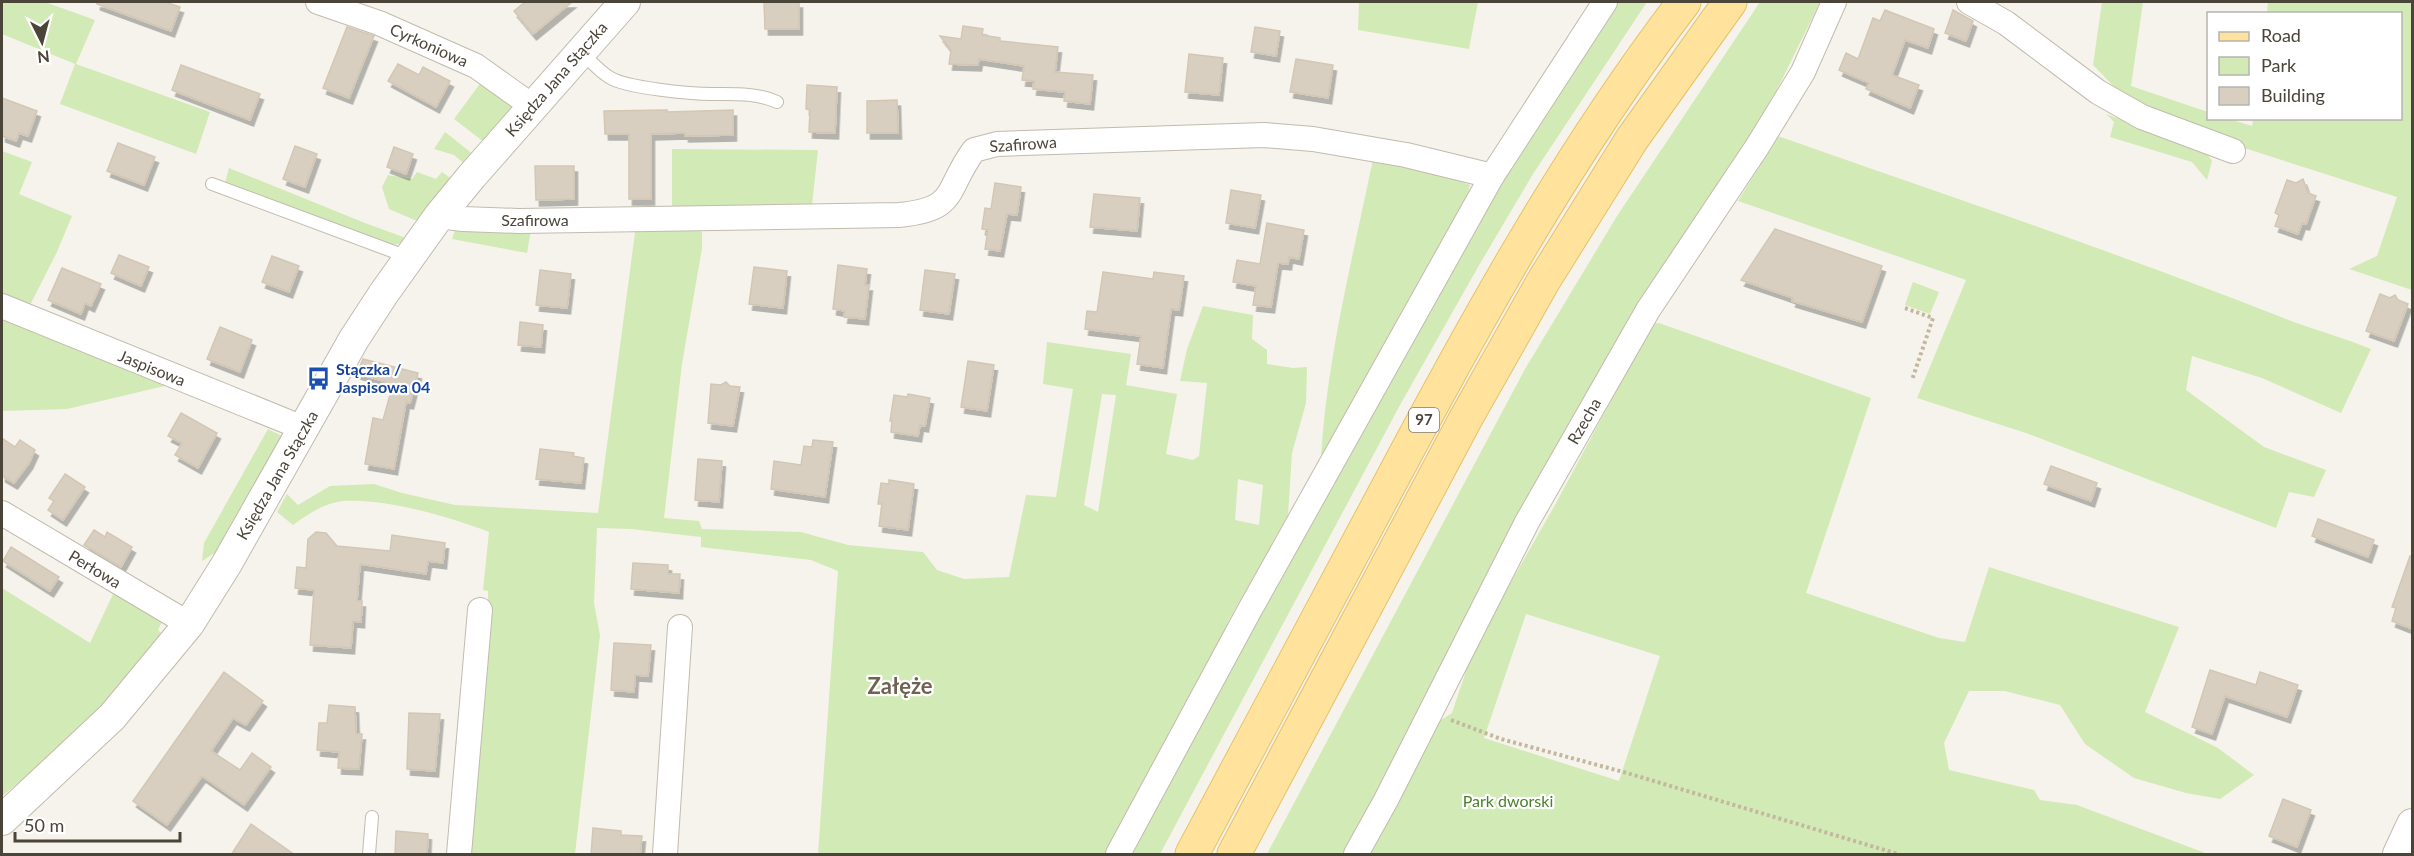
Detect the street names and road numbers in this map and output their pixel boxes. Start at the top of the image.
street label: Księdza Jana Stączka [501,17,611,140]
street label: Cyrkoniowa [387,19,471,70]
street label: Szafirowa [989,132,1057,155]
street label: Szafirowa [501,210,569,229]
street label: Jaspisowa [116,346,188,390]
street label: Rzecha [1563,394,1604,447]
street label: Księdza Jana Stączka [232,407,321,543]
road number: 97 [1409,408,1439,432]
street label: Perłowa [66,546,125,592]

